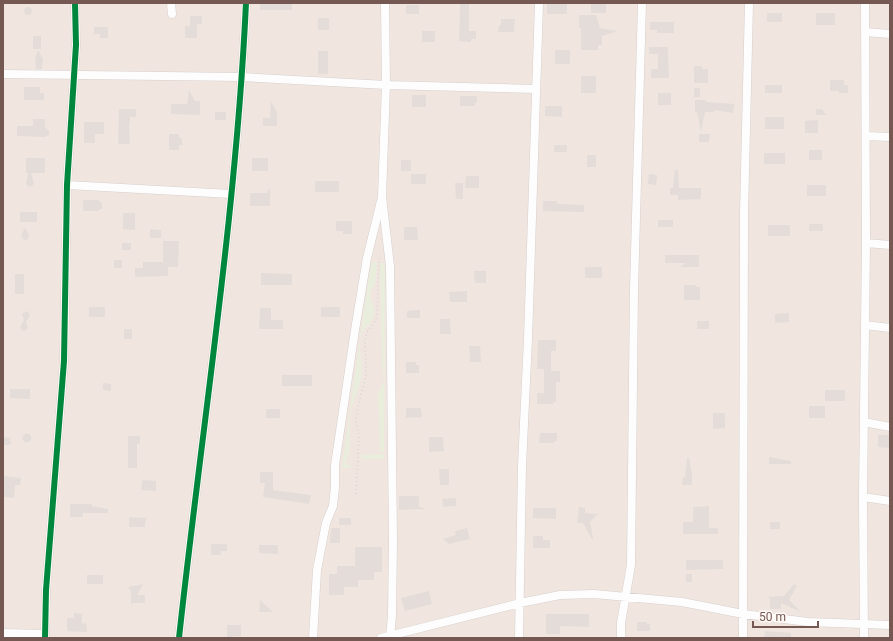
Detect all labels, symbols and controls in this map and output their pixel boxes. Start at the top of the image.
scale bar [753,603,818,629]
text: 50 m [759,610,786,624]

